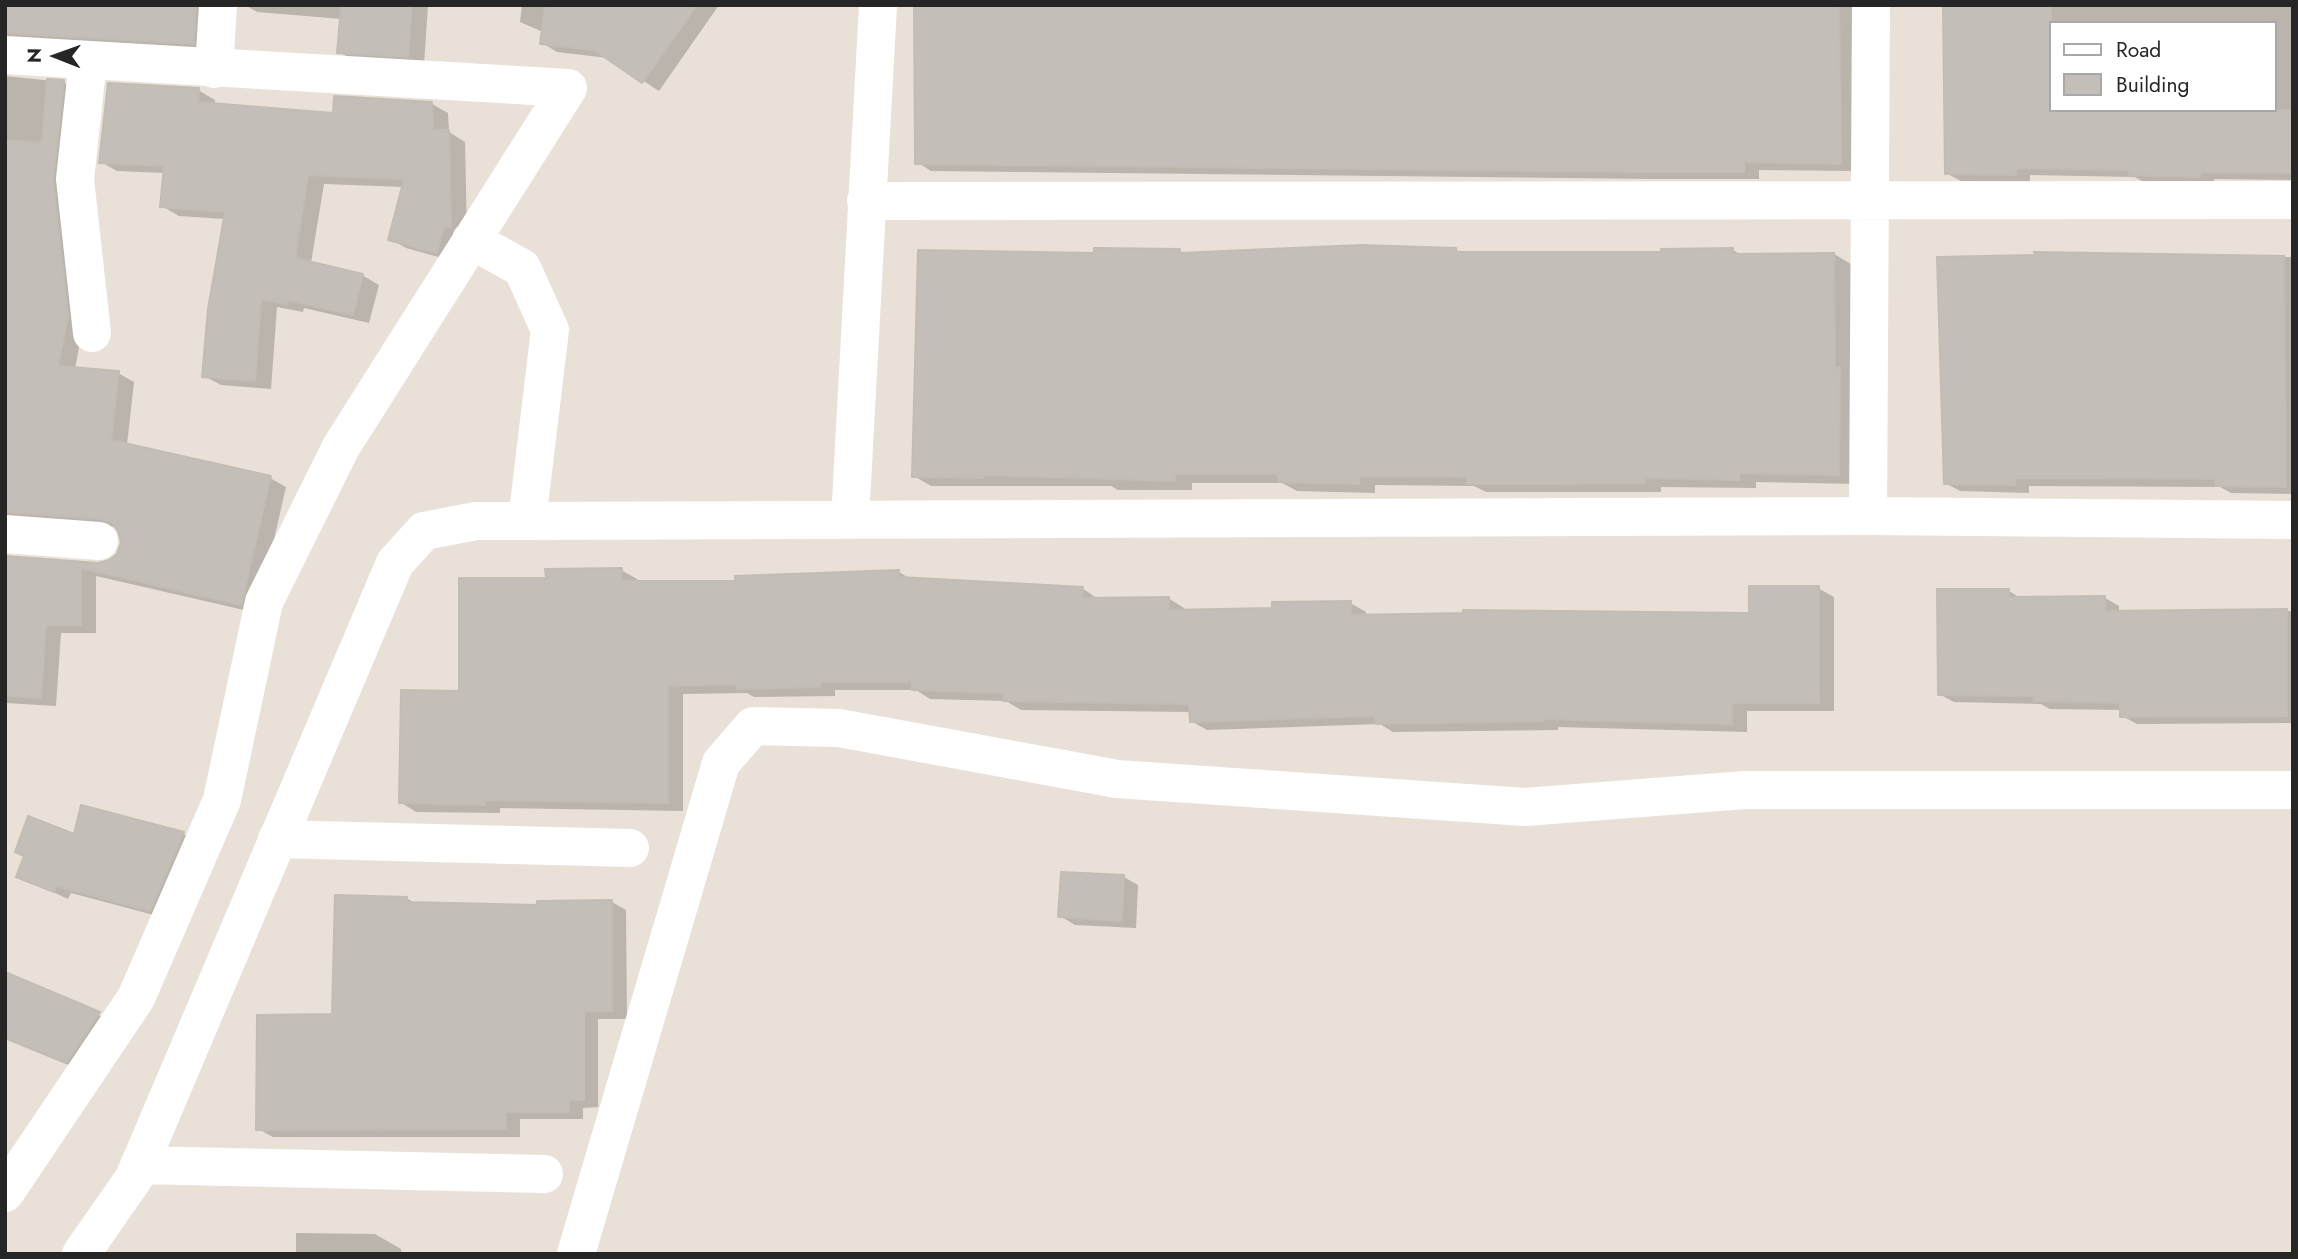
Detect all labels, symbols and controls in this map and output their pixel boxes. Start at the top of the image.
north arrow [21,21,91,91]
legend [2050,21,2277,112]
text: Road [2116,35,2161,65]
text: N [21,48,48,63]
text: Building [2116,70,2189,100]

